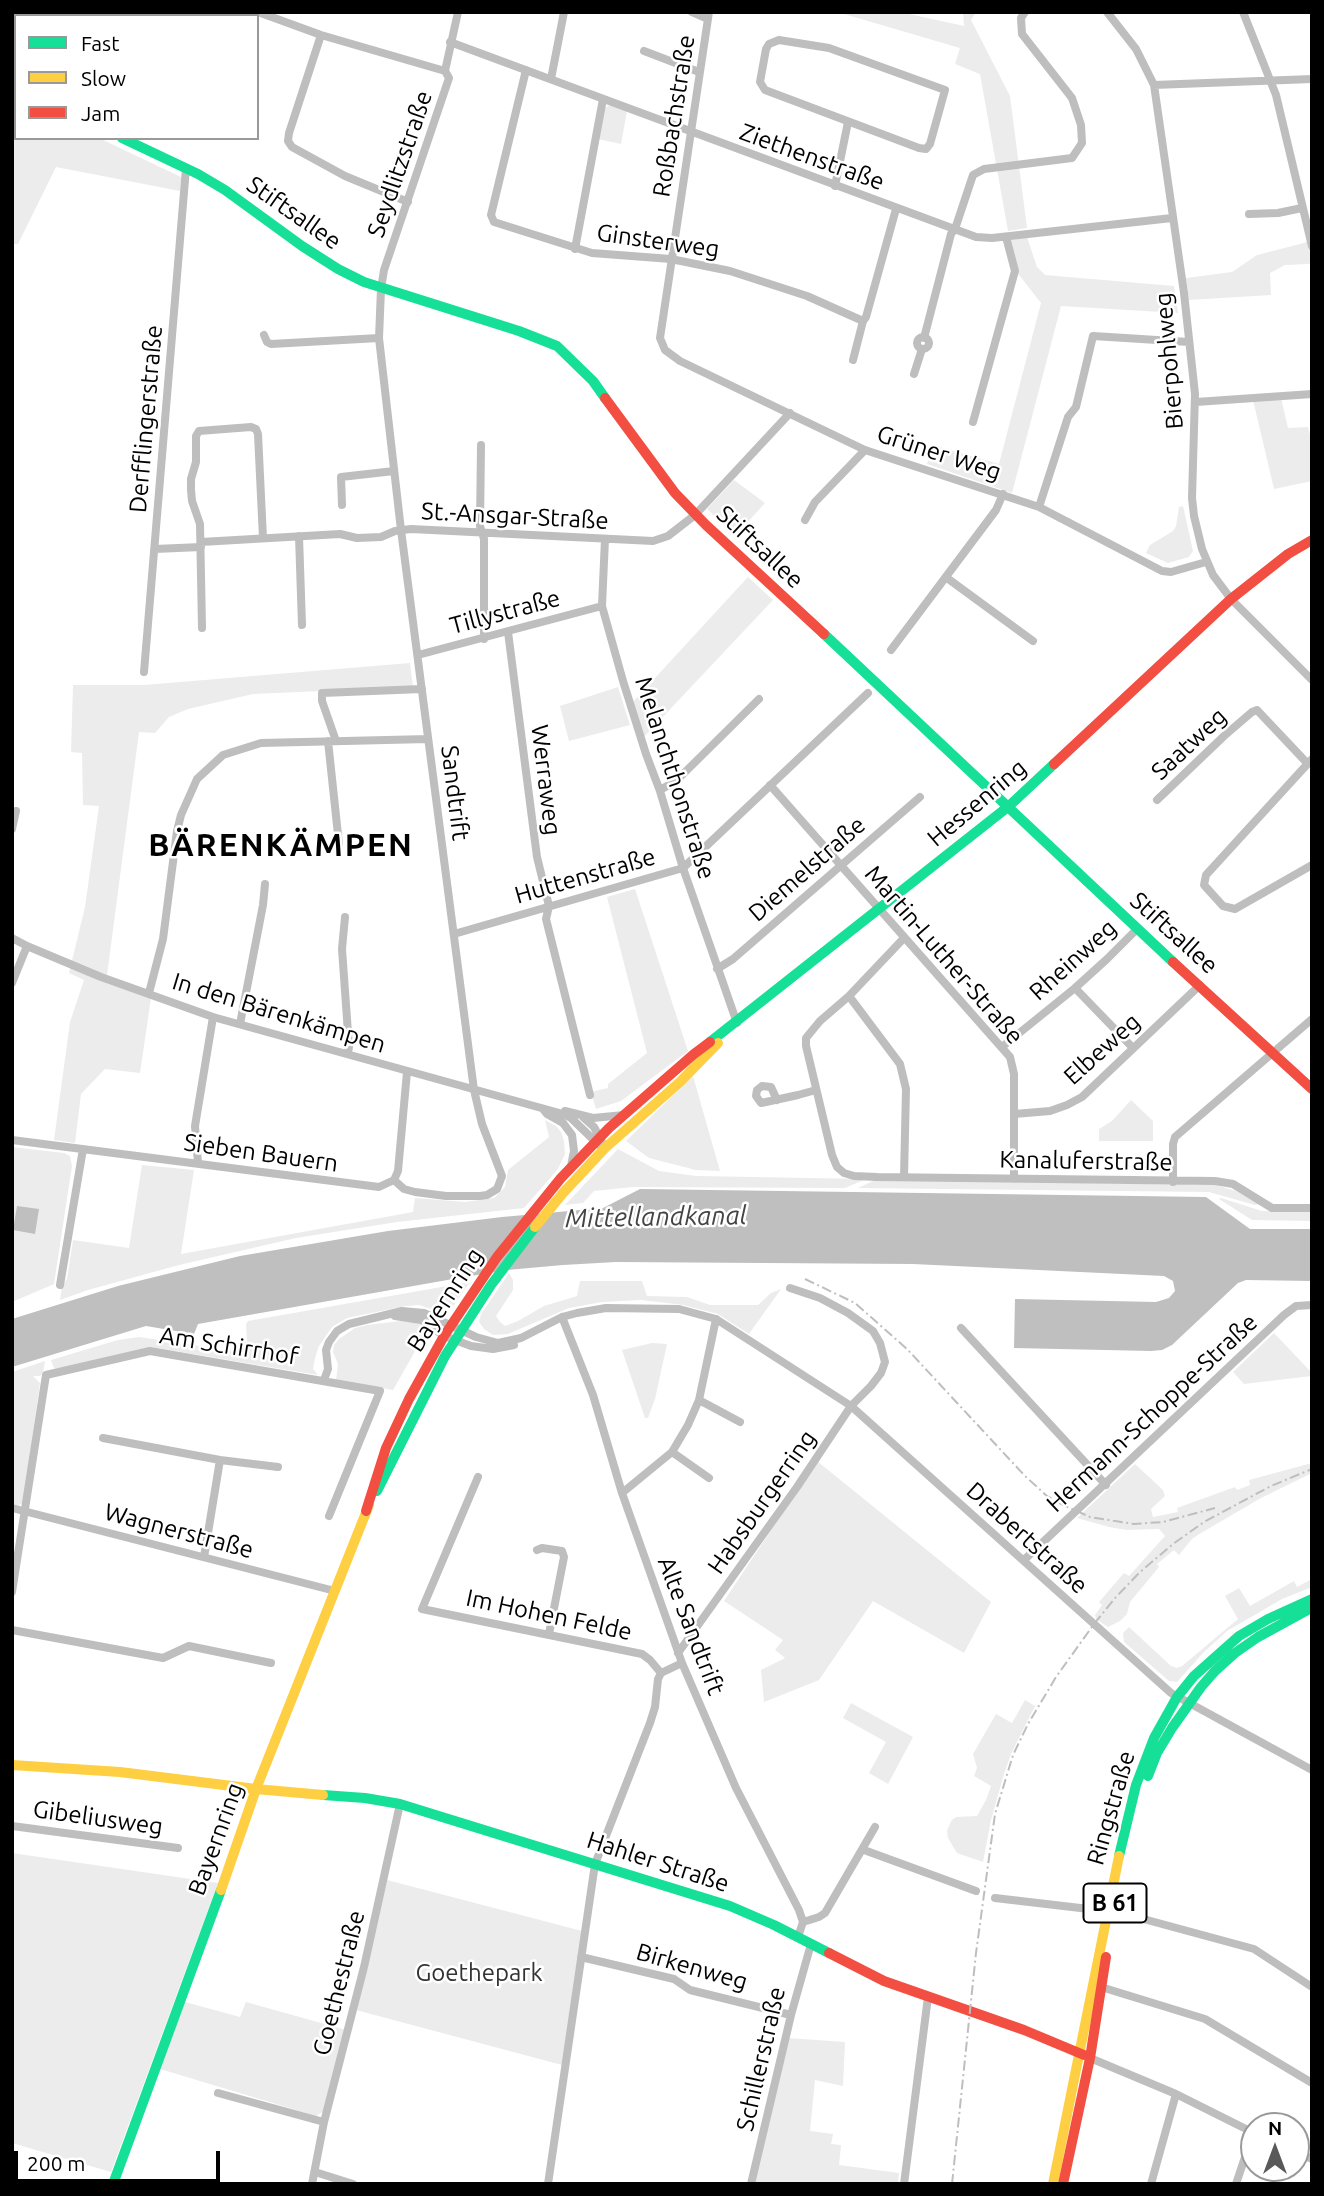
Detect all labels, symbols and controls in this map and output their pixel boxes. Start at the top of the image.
legend [14,14,259,140]
text: Fast [81,31,119,55]
street label: Roßbachstraße [647,33,701,199]
text: Slow [81,66,126,90]
street label: Seydlitzstraße [361,87,439,241]
text: Jam [81,101,120,125]
street label: Ziethenstraße [736,117,888,197]
street label: Stiftsallee [241,170,347,256]
street label: Ginsterweg [595,218,721,264]
street label: Bierpohlweg [1149,291,1189,431]
street label: Derfflingerstraße [123,324,169,514]
street label: Grüner Weg [873,419,1005,487]
street label: St.-Ansgar-Straße [421,497,609,535]
street label: Stiftsallee [711,500,809,594]
street label: Tillystraße [447,583,563,641]
street label: Melanchthonstraße [629,673,721,883]
street label: Saatweg [1145,702,1233,786]
street label: Werraweg [525,723,567,837]
street label: Sandtrift [435,744,475,842]
street label: Hessenring [922,753,1032,853]
street label: Diemelstraße [743,810,871,928]
district label: BÄRENKÄMPEN [150,826,412,864]
street label: Huttenstraße [511,842,659,910]
street label: Martin-Luther-Straße [859,860,1029,1050]
street label: Stiftsallee [1124,886,1224,980]
street label: Rheinweg [1024,913,1122,1007]
street label: In den Bärenkämpen [169,967,389,1059]
street label: Elbeweg [1058,1007,1146,1091]
street label: Sieben Bauern [182,1128,340,1178]
street label: Kanaluferstraße [999,1145,1173,1177]
water label: Mittellandkanal [565,1200,747,1234]
street label: Bayernring [401,1243,489,1357]
street label: Hermann-Schoppe-Straße [1041,1308,1263,1518]
street label: Am Schirrhof [158,1321,300,1371]
street label: Habsburgerring [702,1425,822,1579]
street label: Drabertstraße [960,1476,1094,1600]
street label: Wagnerstraße [101,1497,257,1565]
street label: Alte Sandtrift [651,1553,731,1699]
street label: Im Hohen Felde [464,1583,634,1647]
street label: Ringstraße [1081,1748,1141,1868]
street label: Bayernring [182,1779,250,1899]
street label: Gibeliusweg [31,1795,165,1841]
street label: Hahler Straße [583,1825,733,1899]
road number: B 61 [1084,1884,1146,1922]
street label: Goethestraße [307,1907,371,2059]
street label: Birkenweg [633,1937,751,1997]
park label: Goethepark [415,1959,543,1987]
street label: Schillerstraße [730,1984,792,2134]
north arrow [1240,2112,1310,2182]
text: N [1268,2117,1282,2139]
scale bar [18,2136,224,2180]
text: 200 m [27,2151,85,2175]

